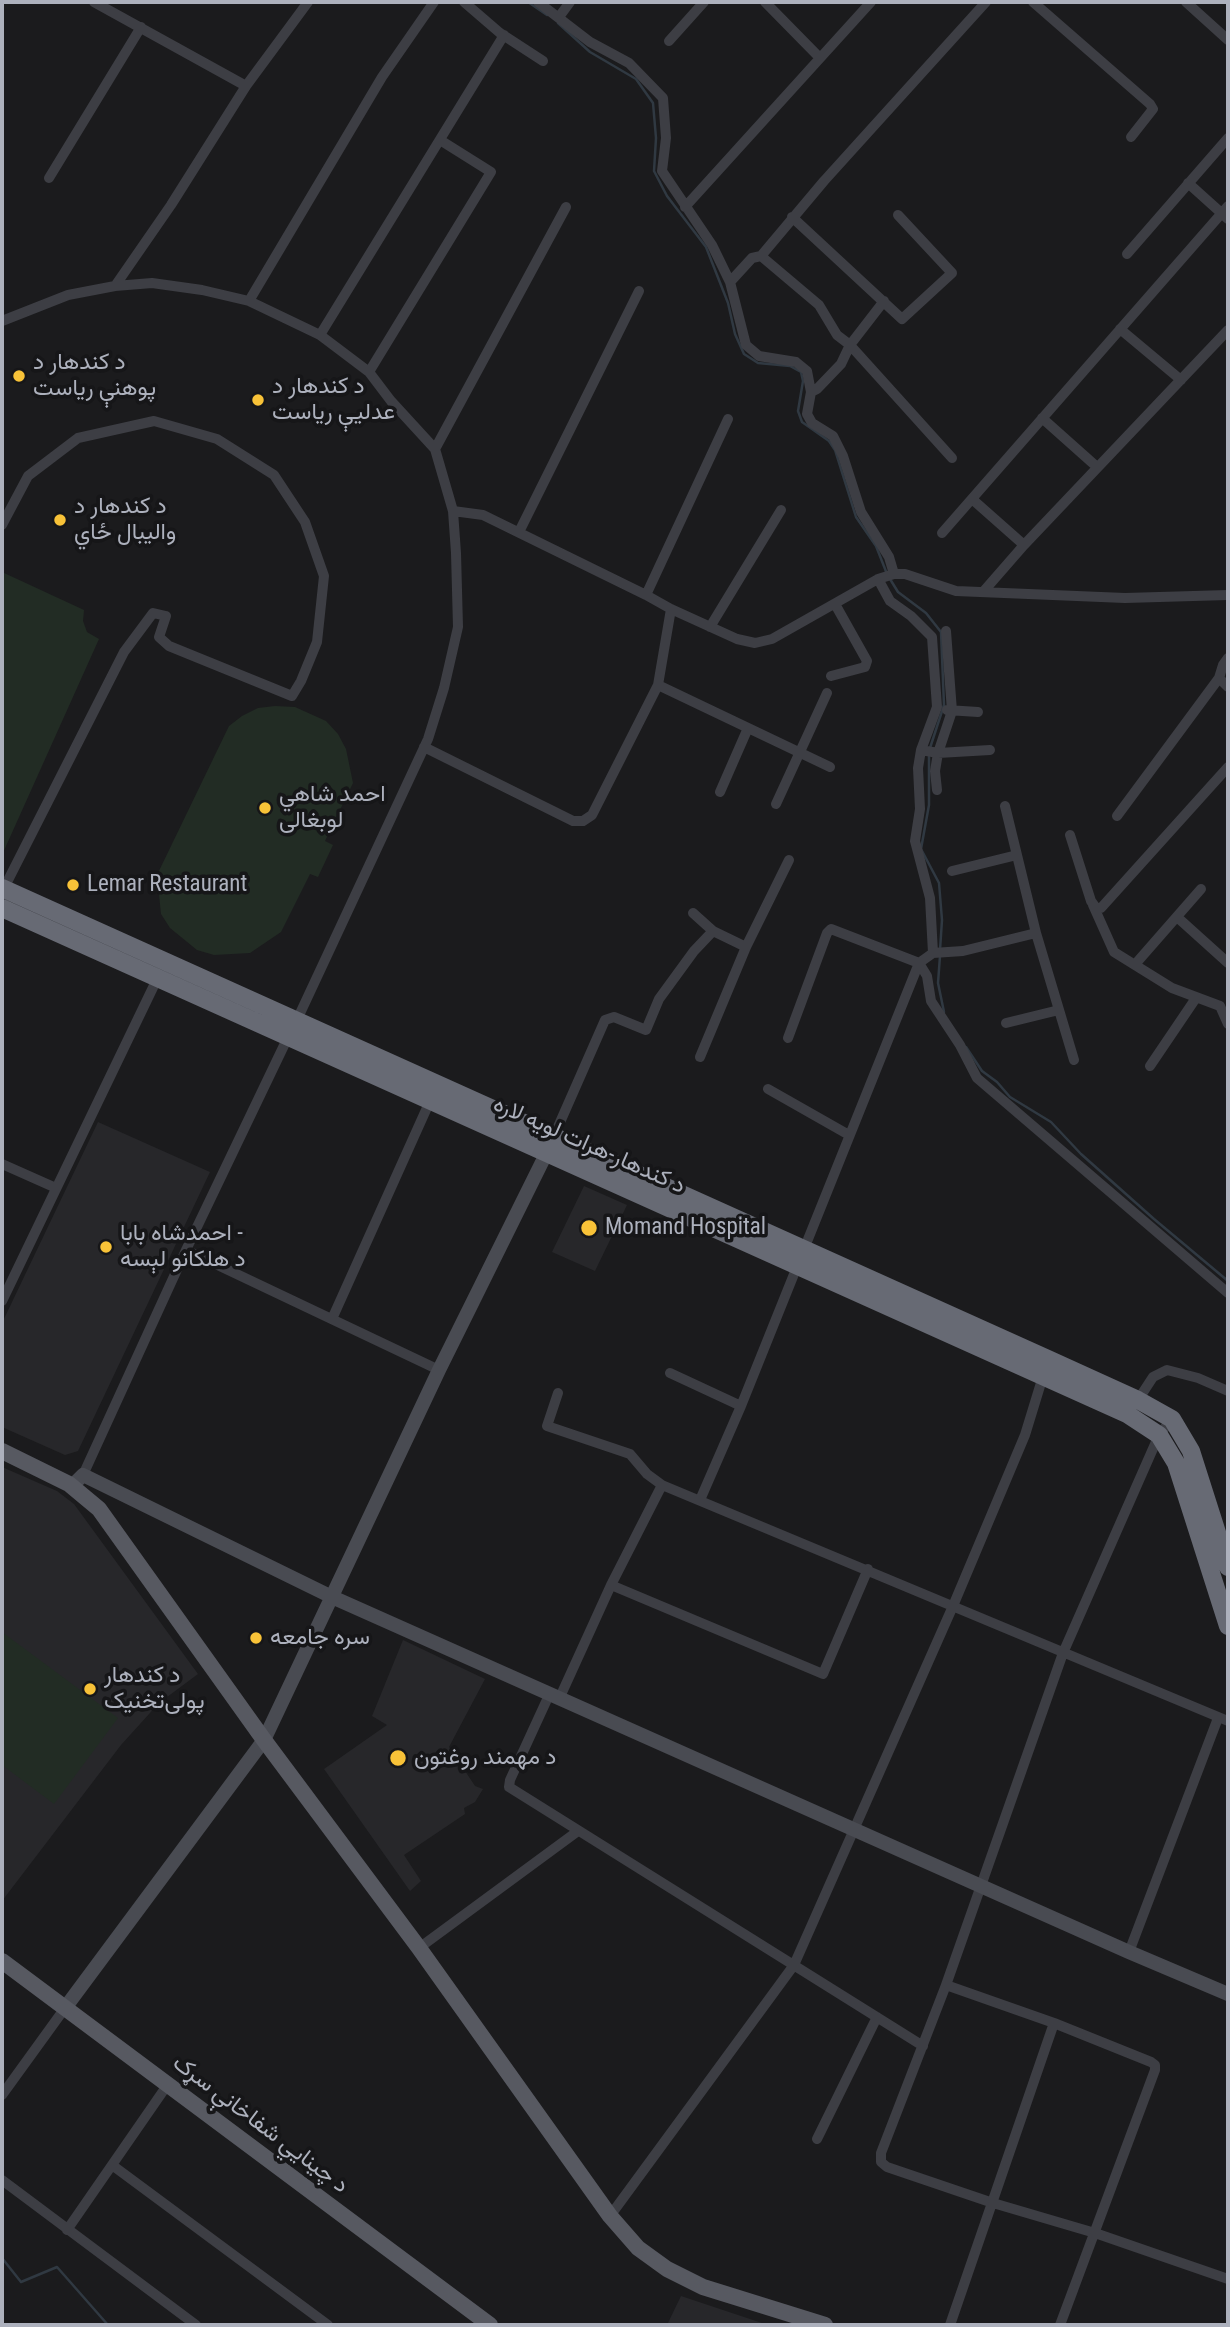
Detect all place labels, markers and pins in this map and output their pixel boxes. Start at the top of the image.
place label: د کندهار د پوهنې رياست [33,349,156,403]
marker: د کندهار د پوهنې رياست [11,368,27,384]
place label: د کندهار د عدلیې رياست [272,373,395,427]
marker: د کندهار د عدلیې رياست [250,392,266,408]
place label: د کندهار د واليبال ځاي [74,493,176,547]
marker: د کندهار د واليبال ځاي [52,512,68,528]
place label: احمد شاهي لوبغالی [279,781,385,835]
marker: احمد شاهي لوبغالی [257,800,273,816]
place label: Lemar Restaurant [87,871,247,899]
marker: Lemar Restaurant [65,877,81,893]
place label: Momand Hospital [605,1214,766,1242]
marker: Momand Hospital [579,1218,599,1238]
place label: احمدشاه بابا - د هلکانو لېسه [120,1220,246,1274]
marker: احمدشاه بابا - د هلکانو لېسه [98,1239,114,1255]
place label: سره جامعه [270,1624,370,1652]
marker: سره جامعه [248,1630,264,1646]
place label: د کندهار پولی‌تخنیک [104,1662,205,1716]
marker: د کندهار پولی‌تخنیک [82,1681,98,1697]
place label: د مهمند روغتون [414,1744,556,1772]
marker: د مهمند روغتون [388,1748,408,1768]

